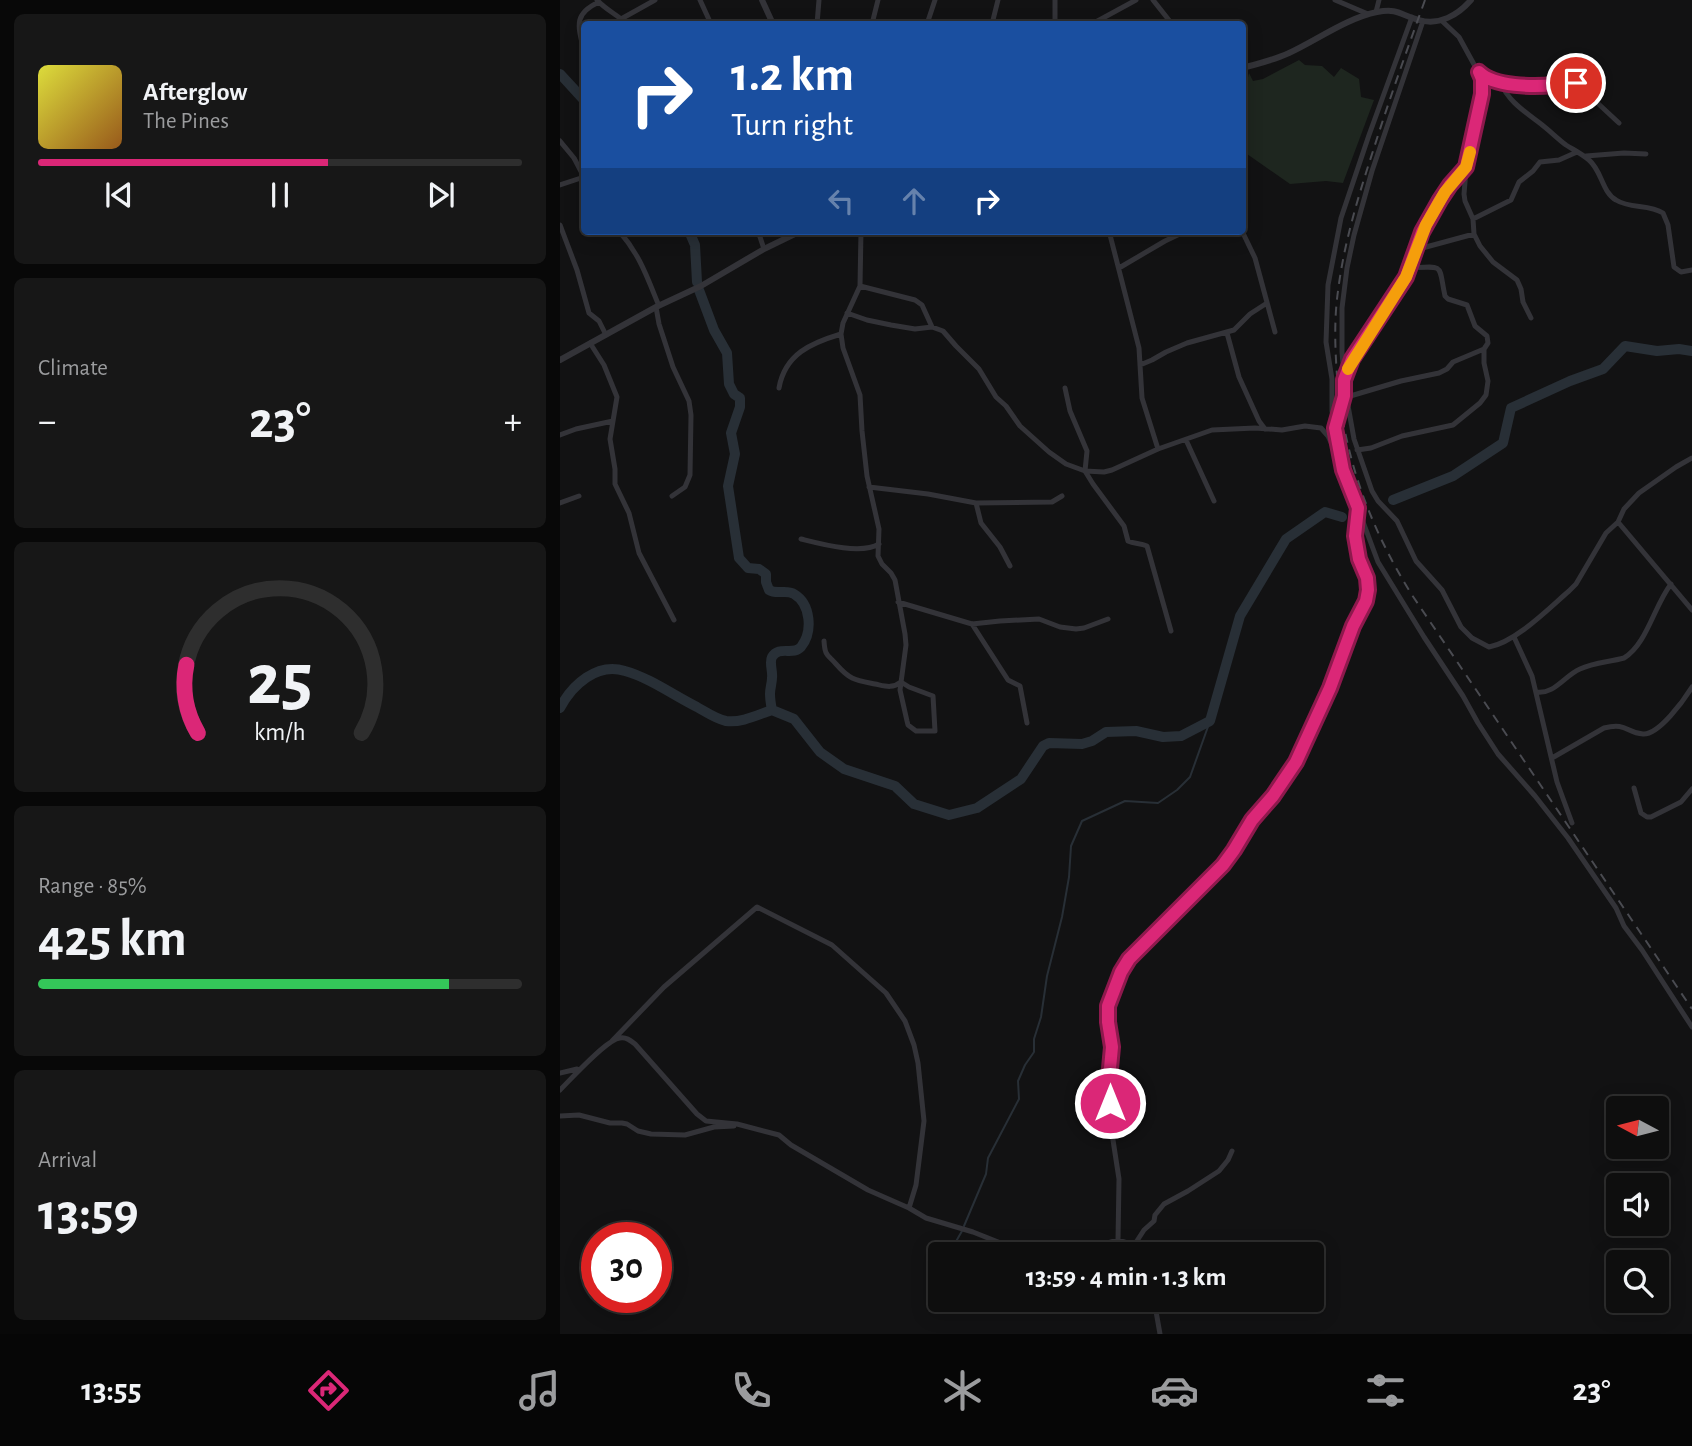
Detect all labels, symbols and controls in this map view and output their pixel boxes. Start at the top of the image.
icon: right [616,49,707,140]
text: 1.2 km [731,51,854,100]
pin [1546,53,1606,113]
icon: arrive [1557,64,1595,102]
text: Afterglow [143,79,247,105]
text: Turn right [731,109,853,141]
text: The Pines [143,110,229,133]
icon: previous [100,176,138,214]
icon: pause [261,176,299,214]
icon: next [422,176,460,214]
icon: left [822,182,860,220]
icon: ahead [895,182,933,220]
icon: right [968,182,1006,220]
text: Climate [38,357,108,380]
text: 23° [249,395,311,447]
text: − [38,403,56,441]
text: + [504,403,522,441]
text: 25 [247,645,313,718]
text: km/h [254,720,306,745]
text: Range · 85% [38,875,147,898]
text: 425 km [38,913,187,965]
position arrow [1073,1066,1147,1140]
north arrow [1606,1096,1670,1158]
map controls [1606,1096,1669,1313]
text: Arrival [38,1149,97,1172]
button: sound [1606,1173,1669,1236]
text: 13:59 [38,1187,139,1239]
speed limit sign: 30 [581,1222,672,1313]
button: search [1606,1250,1669,1313]
text: 13:59 · 4 min · 1.3 km [1026,1264,1226,1290]
icon: directions [304,1366,353,1415]
icon: music [515,1366,564,1415]
icon: phone [727,1366,776,1415]
icon: climate [938,1366,987,1415]
icon: car [1150,1366,1199,1415]
icon: filters [1361,1366,1410,1415]
text: 13:55 [81,1374,142,1406]
text: 23° [1572,1374,1611,1406]

